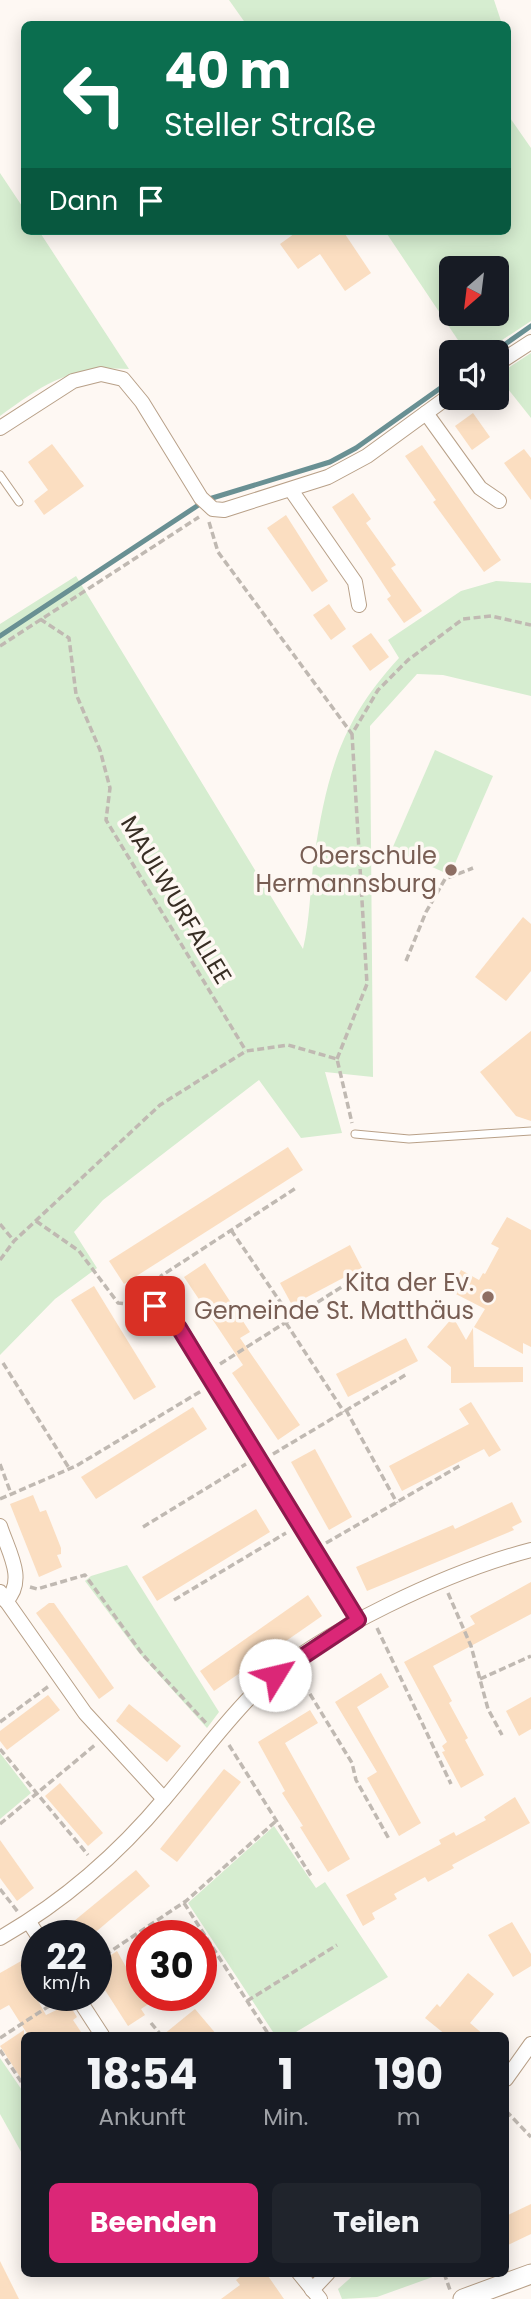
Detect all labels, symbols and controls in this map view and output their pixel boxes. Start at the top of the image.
text: 40 m [164,37,291,105]
icon: left [49,49,140,140]
text: Steller Straße [164,102,376,147]
icon: arrive [132,182,170,220]
text: Dann [49,183,118,219]
north arrow [439,256,509,326]
map controls [439,256,509,410]
button: sound [439,340,509,410]
street label: MAULWURFALLEE [113,809,240,990]
place label: Oberschule Hermannsburg [256,839,437,900]
marker: Oberschule Hermannsburg [443,862,459,878]
place label: Kita der Ev. Gemeinde St. Matthäus [194,1266,474,1327]
pin [125,1276,185,1336]
icon: arrive [136,1287,174,1325]
marker: Kita der Ev. Gemeinde St. Matthäus [480,1289,496,1305]
position arrow [238,1638,312,1712]
speed limit sign: 30 [126,1920,217,2011]
text: 22 [47,1932,86,1981]
text: km/h [43,1970,90,1995]
text: 18:54 [87,2045,197,2104]
text: 1 [278,2045,294,2104]
text: 190 [374,2045,443,2104]
text: Ankunft [98,2101,186,2133]
text: Min. [263,2101,308,2133]
text: m [397,2101,420,2133]
button: Beenden [49,2183,258,2263]
button: Teilen [272,2183,481,2263]

